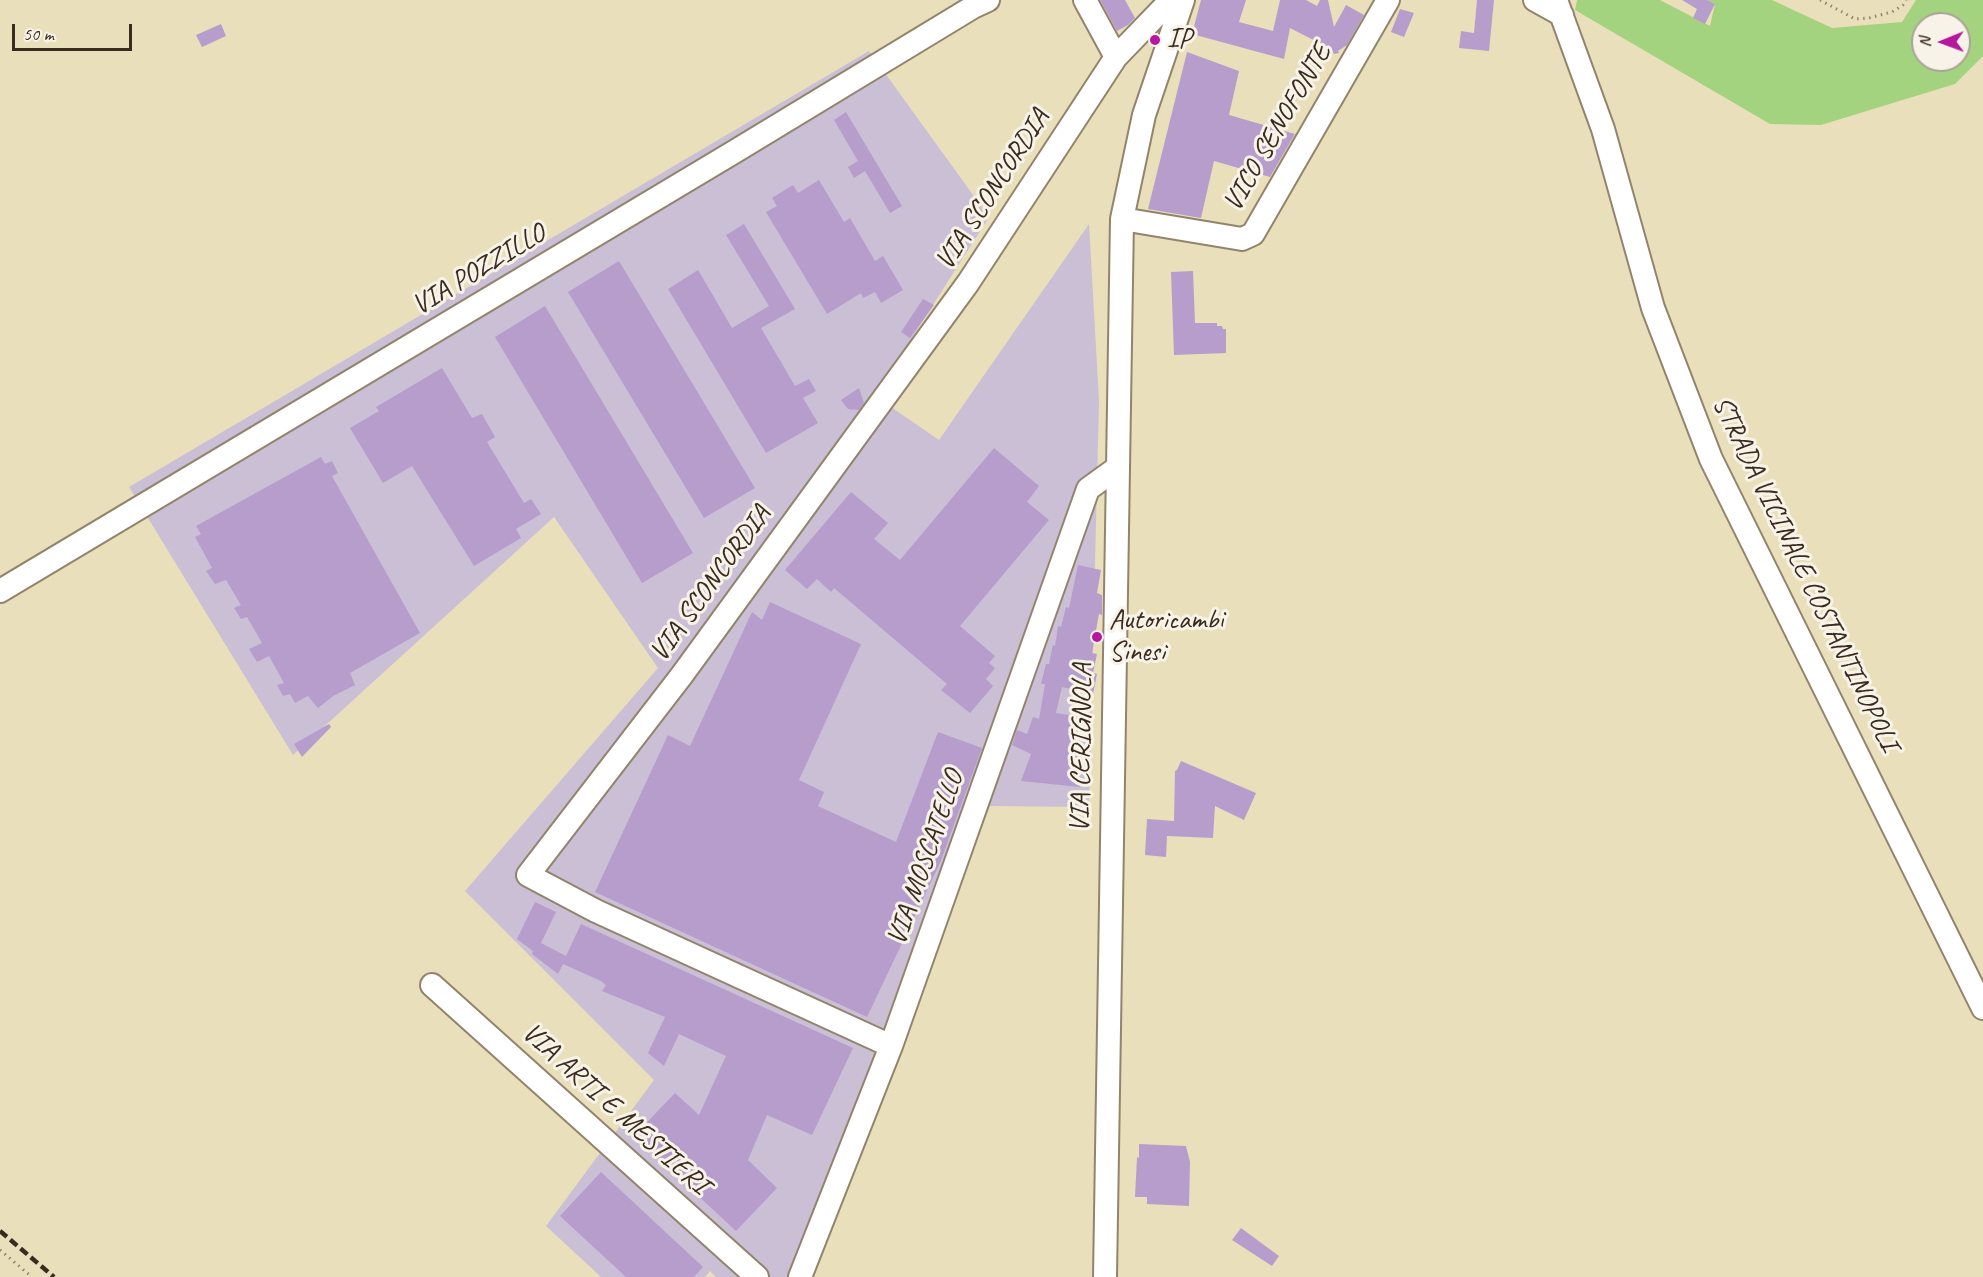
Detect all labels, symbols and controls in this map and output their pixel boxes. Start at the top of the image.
scale bar [15,12,135,50]
north arrow [1911,12,1971,72]
text: 50 m [23,23,54,45]
place label: IP [1167,23,1191,57]
marker: IP [1148,33,1162,47]
text: N [1915,37,1935,47]
street label: VICO SENOFONTE [1217,39,1339,217]
street label: VIA SCONCORDIA [929,104,1057,276]
street label: VIA POZZILLO [406,217,552,323]
street label: STRADA VICINALE COSTANTINOPOLI [1704,391,1906,757]
street label: VIA SCONCORDIA [643,500,779,668]
place label: Autoricambi Sinesi [1109,604,1223,670]
marker: Autoricambi Sinesi [1090,630,1104,644]
street label: VIA CERIGNOLA [1064,663,1100,833]
street label: VIA MOSCATELLO [880,766,972,950]
street label: VIA ARTI E MESTIERI [515,1016,715,1202]

